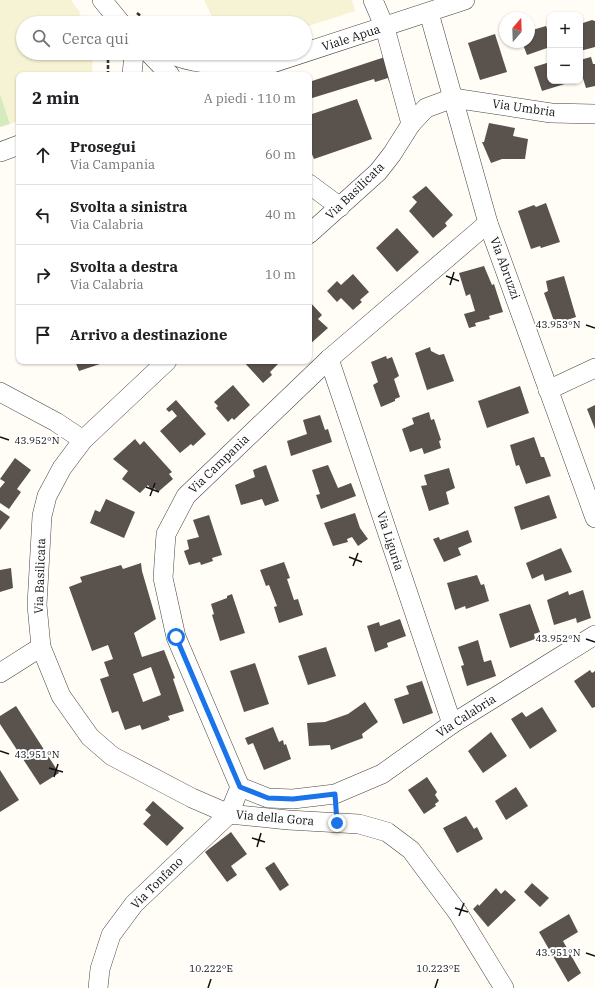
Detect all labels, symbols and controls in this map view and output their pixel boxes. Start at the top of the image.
north arrow [499,12,535,48]
map controls [547,12,583,84]
button: + [547,12,583,48]
search box [16,16,312,60]
street label: Viale Apua [320,21,382,54]
icon: search [30,27,52,49]
text: Cerca qui [62,29,129,48]
button: − [547,48,583,84]
text: 2 min [32,87,80,109]
text: A piedi · 110 m [204,90,296,107]
street label: Via Umbria [491,96,557,119]
text: Prosegui [70,137,136,156]
icon: ahead [32,144,54,166]
text: 60 m [265,146,296,163]
text: Via Campania [70,156,155,173]
street label: Via Basilicata [322,159,387,222]
text: Svolta a sinistra [70,197,188,216]
icon: left [32,204,54,226]
text: 40 m [265,206,296,223]
text: Via Calabria [70,216,144,233]
street label: Via Abruzzi [487,235,524,301]
text: Svolta a destra [70,257,178,276]
icon: right [32,264,54,286]
text: 10 m [265,266,296,283]
text: Via Calabria [70,276,144,293]
text: 43.953°N [535,318,581,331]
icon: arrive [32,324,54,346]
text: Arrivo a destinazione [70,325,227,344]
street label: Via Campania [185,431,252,496]
text: 43.952°N [14,434,60,447]
street label: Via Liguria [374,509,407,573]
street label: Via Basilicata [31,537,48,614]
route start [167,628,185,646]
text: 43.952°N [535,632,581,645]
street label: Via Calabria [433,691,499,740]
text: 43.951°N [14,748,60,761]
street label: Via della Gora [235,807,315,828]
route end [328,814,346,832]
street label: Via Tonfano [127,853,186,912]
text: 43.951°N [535,946,581,959]
text: 10.222°E [189,962,233,975]
text: 10.223°E [416,962,460,975]

